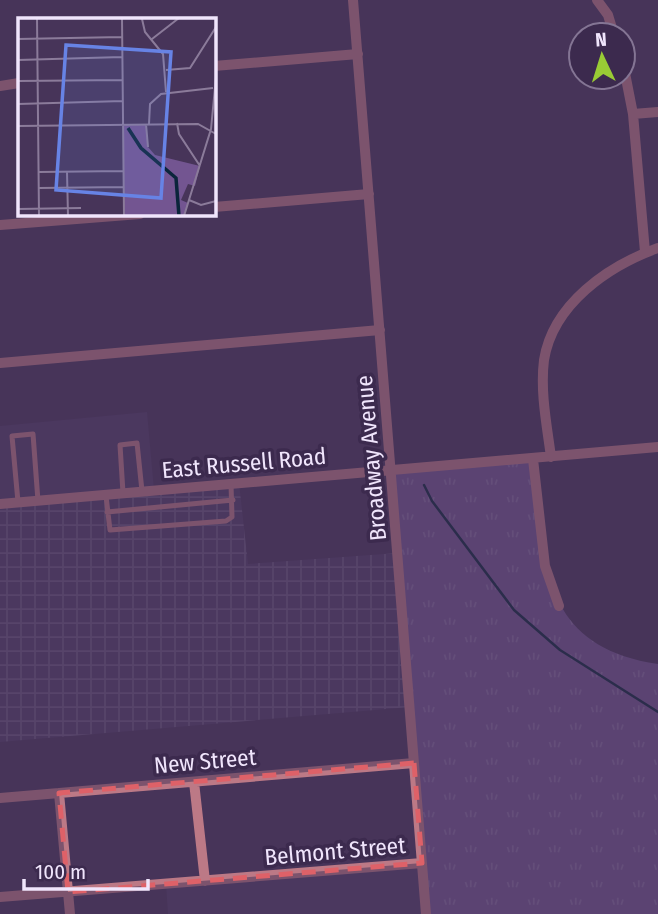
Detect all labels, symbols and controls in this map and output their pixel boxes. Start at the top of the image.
inset map [18,18,215,215]
north arrow [567,21,637,91]
text: N [594,28,607,51]
street label: Broadway Avenue [350,374,392,542]
street label: East Russell Road [161,442,327,484]
street label: New Street [153,743,258,779]
street label: Belmont Street [263,831,407,871]
scale bar [24,848,149,892]
text: 100 m [35,859,86,885]

